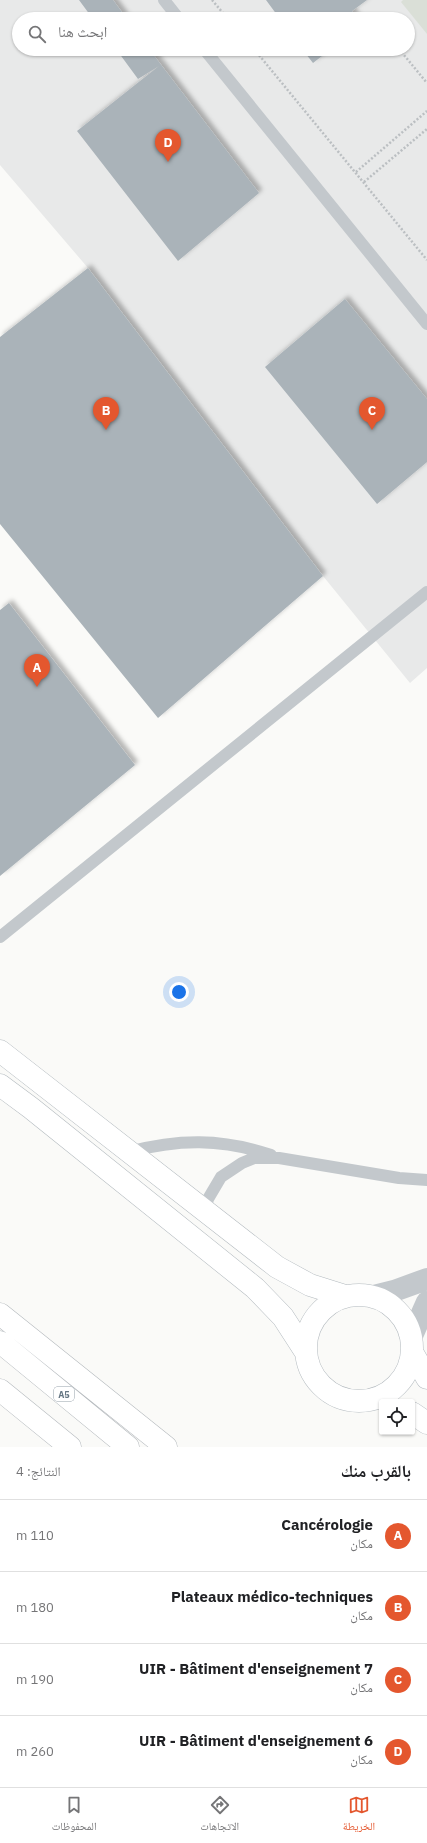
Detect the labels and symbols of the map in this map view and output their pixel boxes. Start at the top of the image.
pin: D [155,129,181,162]
pin: B [93,397,119,430]
pin: C [359,397,385,430]
pin: A [24,654,50,687]
your location [169,982,189,1002]
road number: A5 [54,1387,74,1401]

